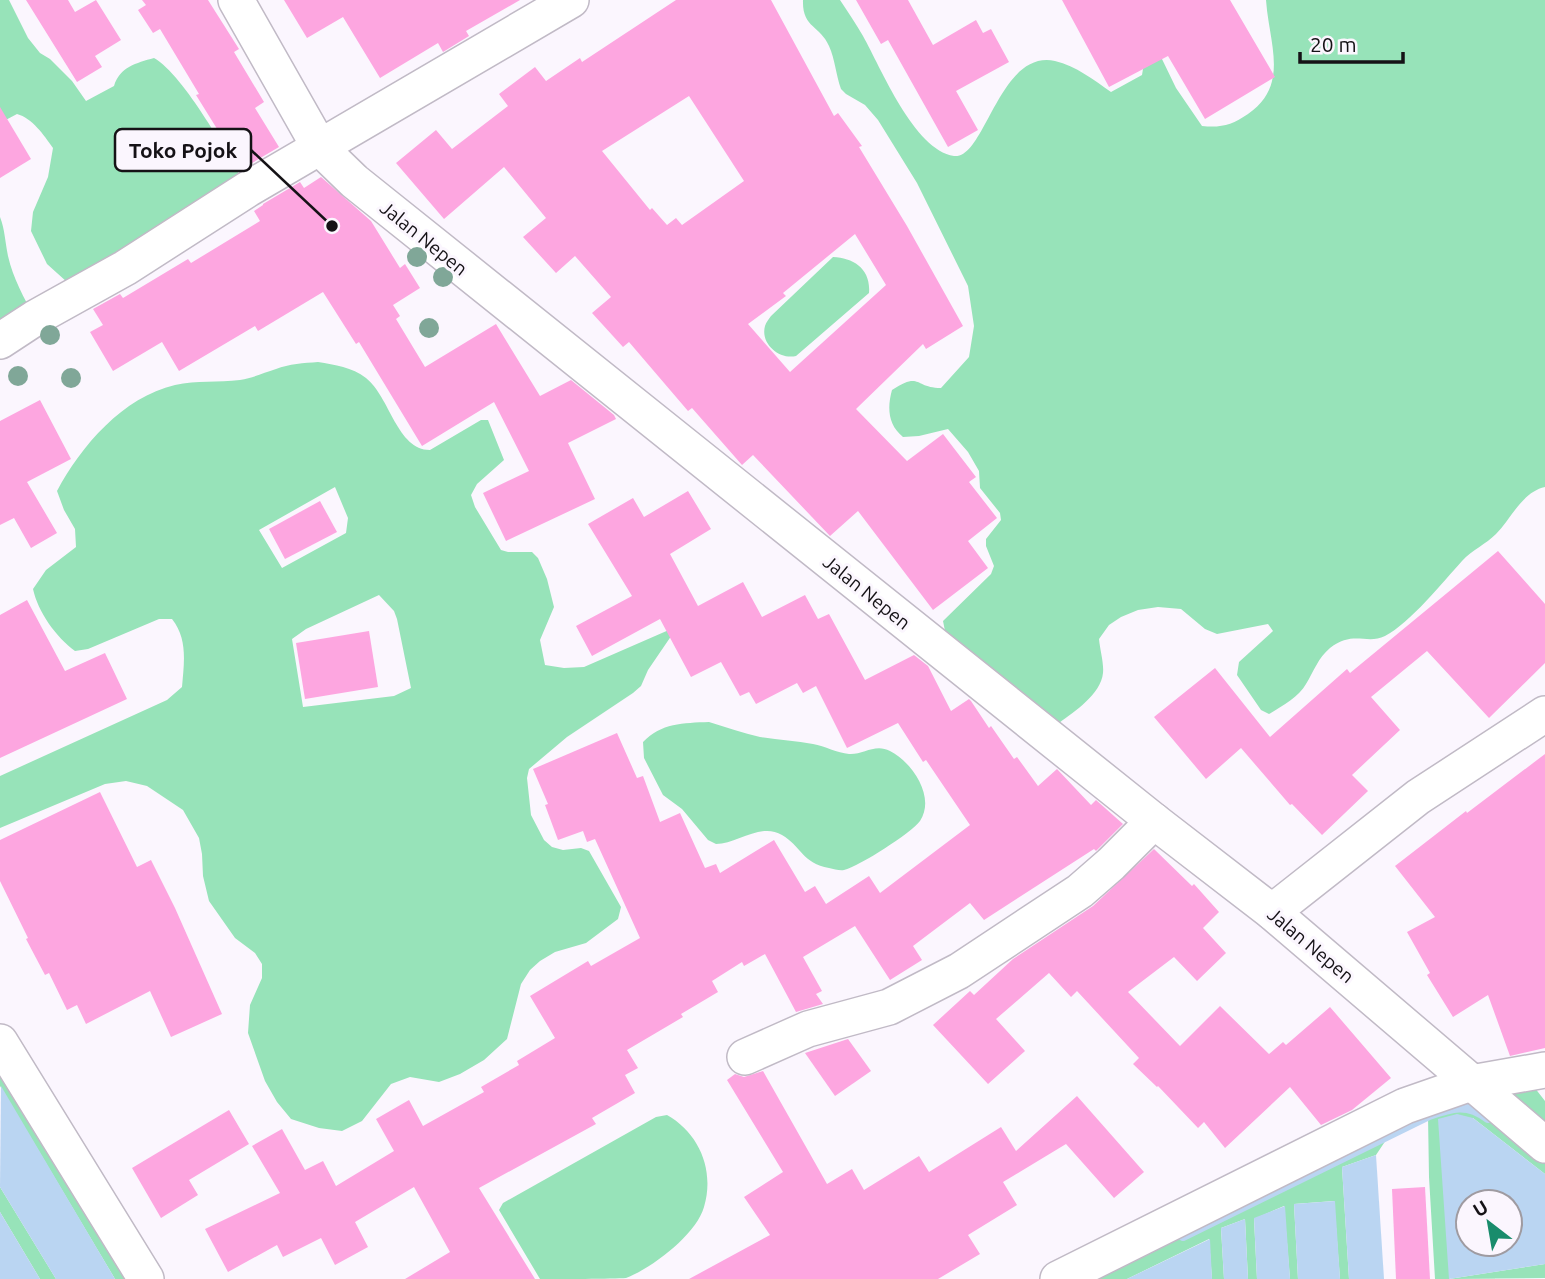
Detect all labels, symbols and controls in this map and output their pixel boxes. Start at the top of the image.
scale bar [1300,21,1403,65]
text: 20 m [1310,32,1357,56]
callout: Toko Pojok [115,129,251,171]
text: Toko Pojok [129,138,237,162]
street label: Jalan Nepen [376,196,472,280]
street label: Jalan Nepen [819,550,915,634]
street label: Jalan Nepen [1263,903,1359,987]
north arrow [1454,1188,1524,1258]
text: U [1469,1196,1492,1221]

